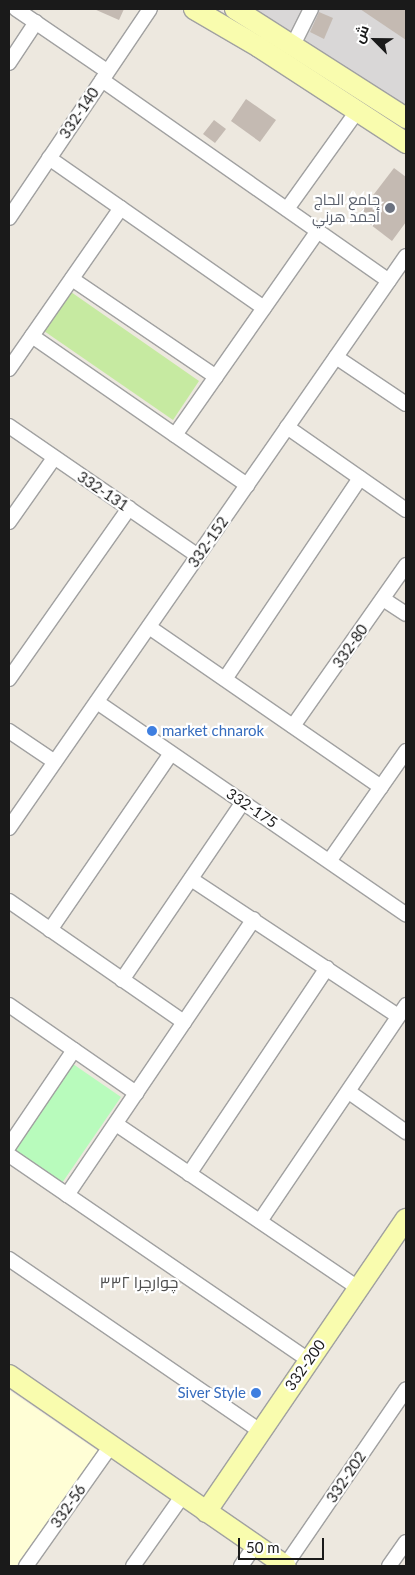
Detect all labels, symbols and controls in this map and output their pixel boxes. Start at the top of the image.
north arrow [350,15,400,65]
text: ش [349,22,372,46]
street label: 332-140 [55,84,103,142]
place label: جامع الحاج أحمد هرني [312,190,380,225]
marker: جامع الحاج أحمد هرني [384,202,396,214]
street label: 332-131 [74,467,132,515]
street label: 332-152 [184,513,232,571]
street label: 332-80 [329,621,371,671]
place label: market chnarok [162,722,264,740]
marker: market chnarok [146,725,158,737]
street label: 332-175 [223,784,281,832]
district label: چوارچرا ٣٣٢ [100,1272,178,1292]
street label: 332-200 [281,1336,329,1394]
place label: Siver Style [177,1384,246,1402]
marker: Siver Style [250,1387,262,1399]
street label: 332-202 [322,1448,370,1506]
street label: 332-56 [47,1481,89,1531]
scale bar [240,1528,326,1560]
text: 50 m [246,1538,280,1556]

